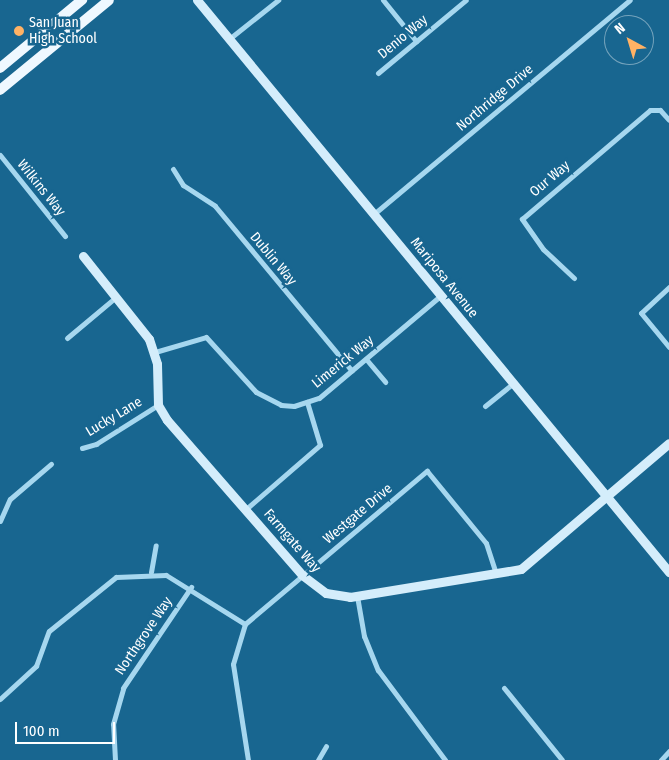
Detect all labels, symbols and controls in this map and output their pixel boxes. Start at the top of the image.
street label: Denio Way [375,11,431,63]
place label: San Juan High School [29,15,97,48]
north arrow [604,15,654,65]
text: N [611,19,628,38]
marker: San Juan High School [13,25,25,37]
street label: Northridge Drive [453,61,537,135]
street label: Wilkins Way [13,157,69,219]
street label: Our Way [527,157,573,201]
street label: Dublin Way [246,229,300,289]
street label: Mariposa Avenue [407,235,481,321]
street label: Limerick Way [309,332,377,392]
street label: Lucky Lane [83,394,145,440]
street label: Westgate Drive [320,480,396,548]
street label: Farmgate Way [260,506,324,576]
street label: Northgrove Way [112,594,176,678]
scale bar [18,712,118,744]
text: 100 m [23,722,60,740]

